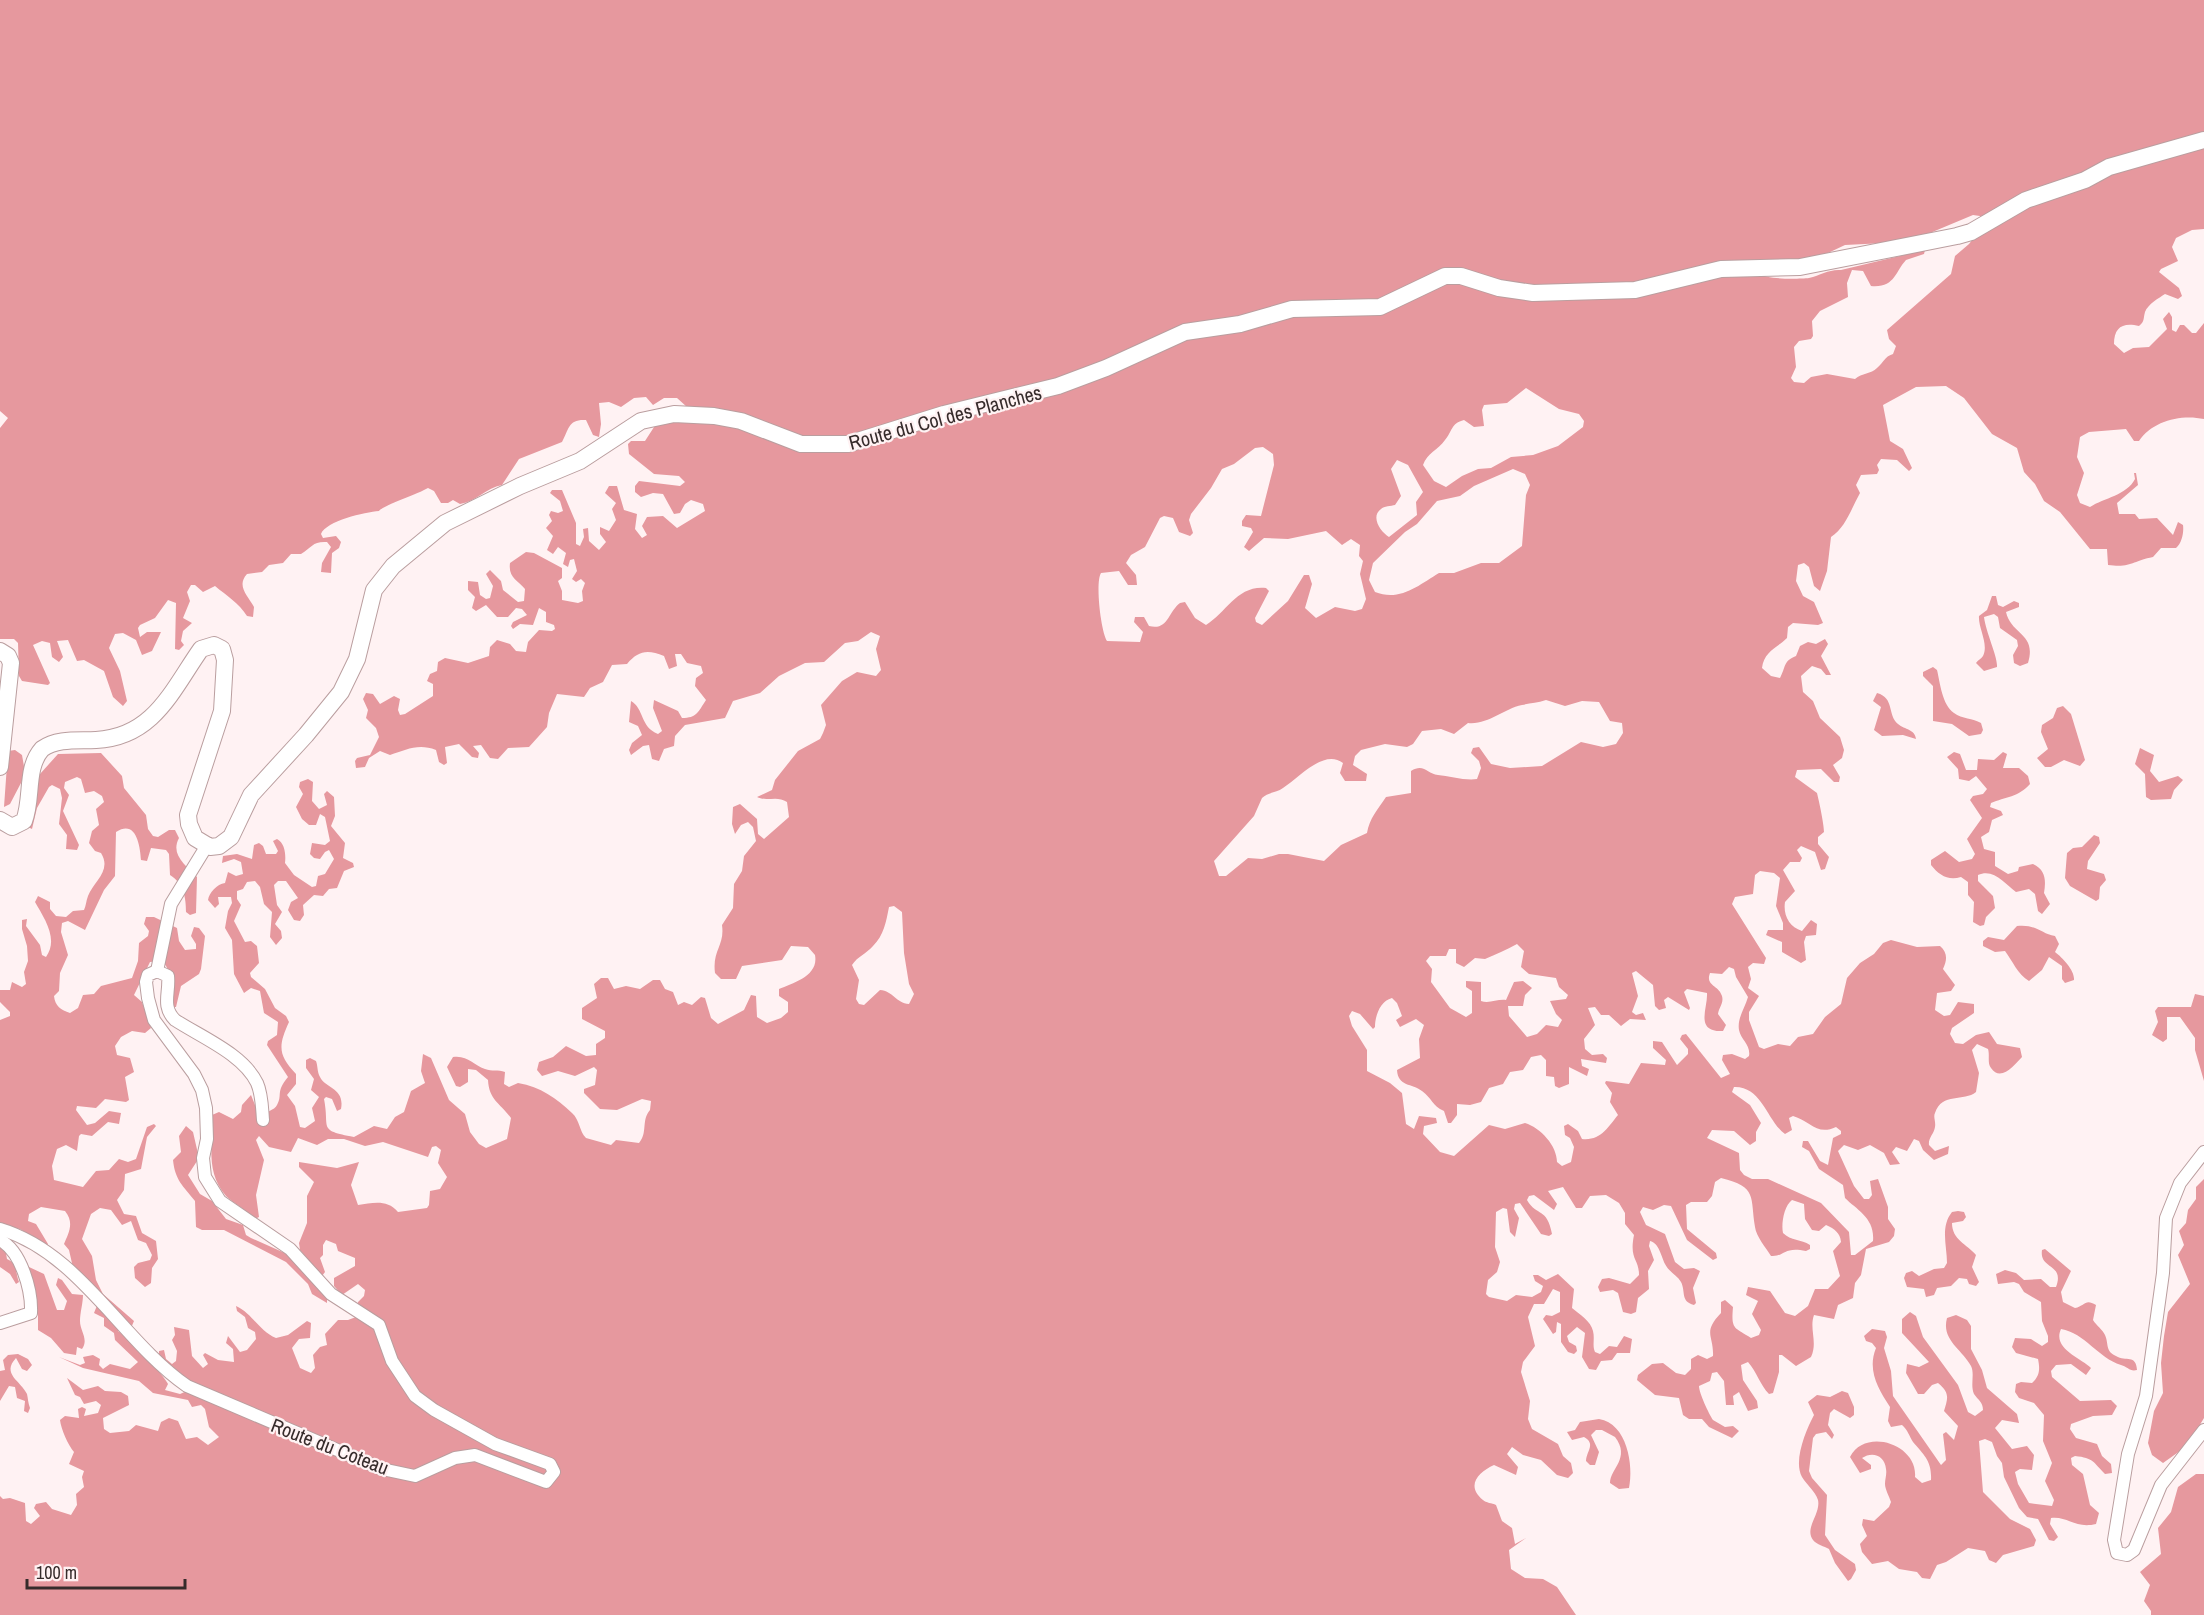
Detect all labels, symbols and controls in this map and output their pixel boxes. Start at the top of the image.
street label: Route du Col des Planches [846,378,1044,456]
street label: Route du Coteau [267,1411,393,1481]
scale bar [27,1552,184,1590]
text: 100 m [36,1560,77,1585]

